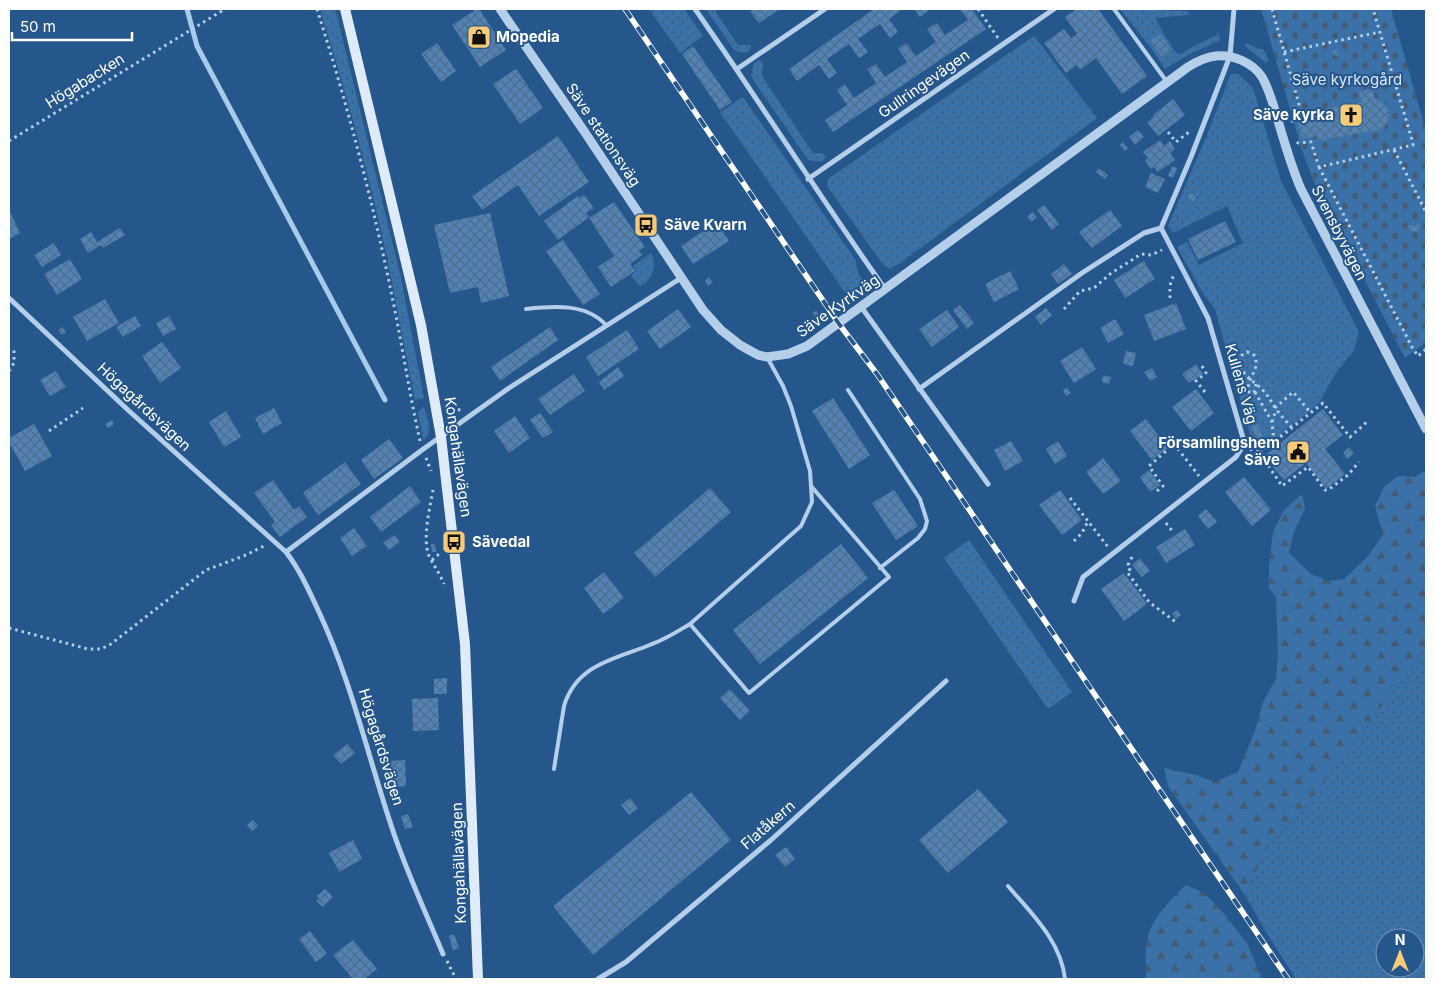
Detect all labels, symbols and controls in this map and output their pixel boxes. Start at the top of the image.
scale bar [12,10,132,42]
text: 50 m [20,17,56,36]
shop icon: Mopedia [466,24,492,50]
place label: Mopedia [496,27,560,46]
street label: Gullringevägen [874,45,973,122]
street label: Högabacken [42,49,128,112]
park label: Säve kyrkogård [1292,70,1402,89]
street label: Säve stationsväg [562,79,645,190]
church icon: Säve kyrka [1338,102,1364,128]
place label: Säve kyrka [1253,105,1334,124]
street label: Svensbyvägen [1307,182,1372,284]
bus stop icon: Säve Kvarn [633,212,659,238]
place label: Säve Kvarn [664,215,747,234]
street label: Säve Kyrkväg [793,270,883,341]
street label: Kullens Väg [1221,341,1262,426]
street label: Högagårdsvägen [93,358,195,455]
street label: Kongahällavägen [441,396,476,518]
place label: Församlingshem Säve [1158,433,1280,469]
public building icon: Församlingshem Säve [1285,439,1311,465]
bus stop icon: Sävedal [441,529,467,555]
place label: Sävedal [472,532,530,551]
street label: Högagårdsvägen [355,686,408,808]
street label: Flatåkern [737,796,799,853]
street label: Kongahällavägen [447,802,470,924]
north arrow [1375,928,1425,978]
text: N [1395,931,1405,948]

